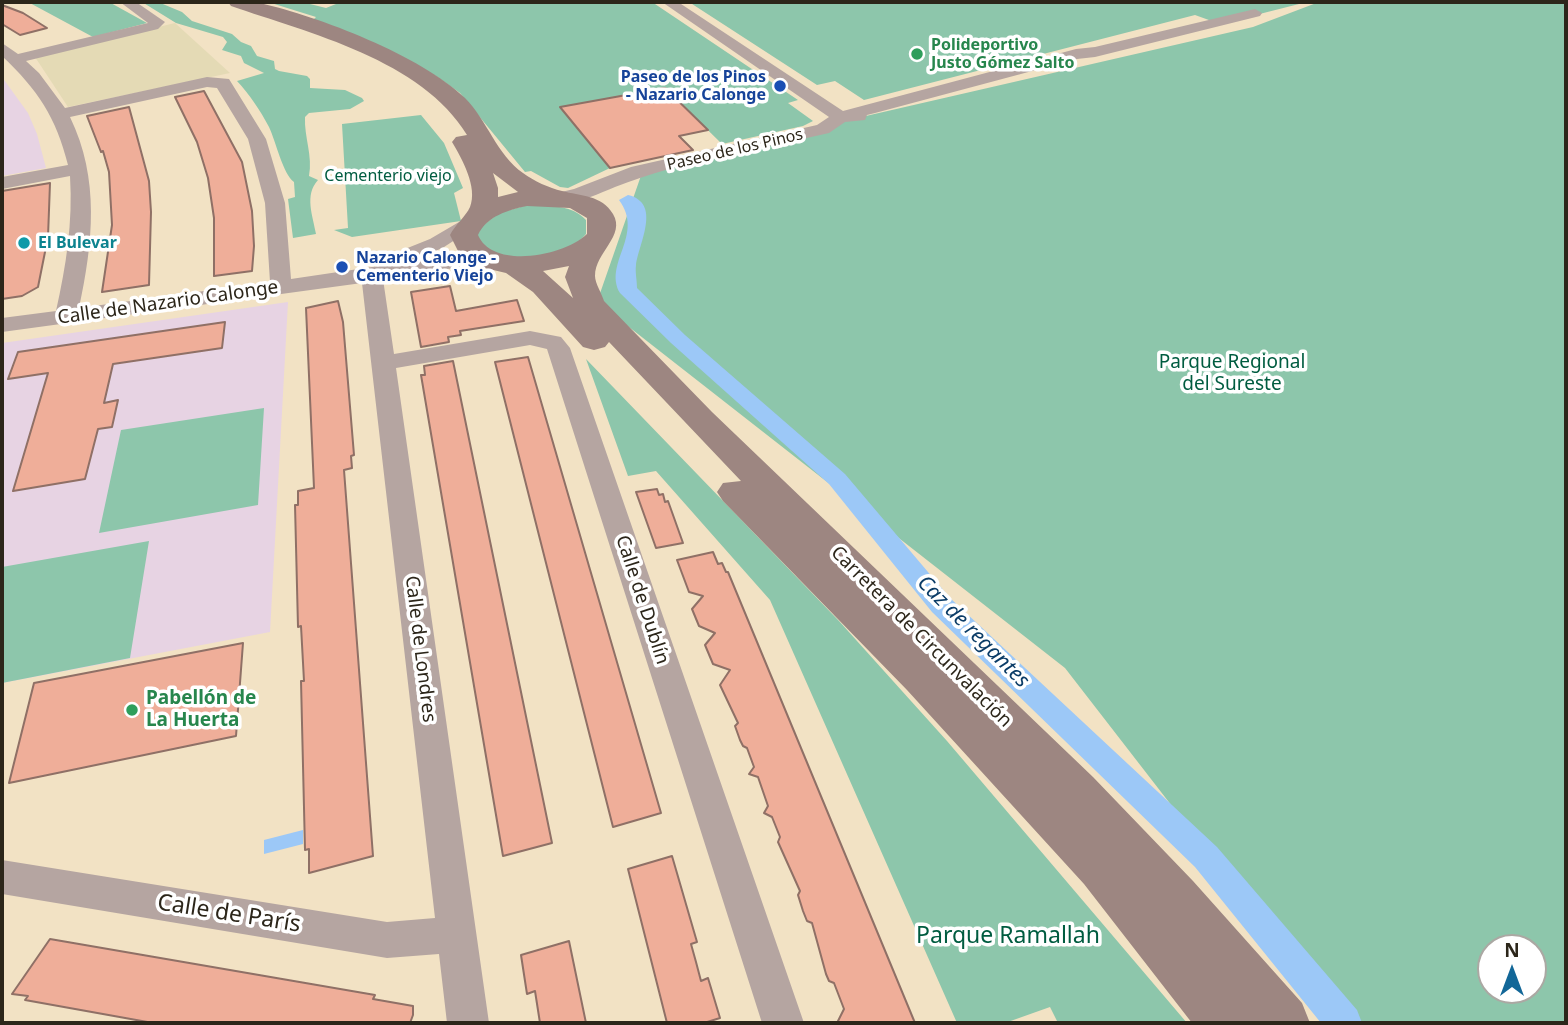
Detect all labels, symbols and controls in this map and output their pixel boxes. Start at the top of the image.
place label: Polideportivo Justo Gómez Salto [931,35,1075,73]
marker: Polideportivo Justo Gómez Salto [909,46,925,62]
place label: Paseo de los Pinos - Nazario Calonge [621,67,766,105]
marker: Paseo de los Pinos - Nazario Calonge [772,78,788,94]
street label: Paseo de los Pinos [665,125,805,175]
park label: Cementerio viejo [324,166,452,186]
place label: El Bulevar [38,233,117,253]
marker: El Bulevar [16,235,32,251]
place label: Nazario Calonge - Cementerio Viejo [356,248,496,286]
marker: Nazario Calonge - Cementerio Viejo [334,259,350,275]
street label: Calle de Nazario Calonge [56,276,280,330]
park label: Parque Regional del Sureste [1159,352,1305,396]
street label: Calle de Dublín [610,533,674,667]
street label: Carretera de Circunvalación [826,542,1016,732]
water label: Caz de regantes [912,571,1034,693]
street label: Calle de Londres [400,574,440,724]
place label: Pabellón de La Huerta [146,688,256,732]
marker: Pabellón de La Huerta [124,702,140,718]
street label: Calle de París [155,889,303,939]
park label: Parque Ramallah [916,922,1100,950]
north arrow [1477,934,1547,1004]
text: N [1504,937,1520,963]

